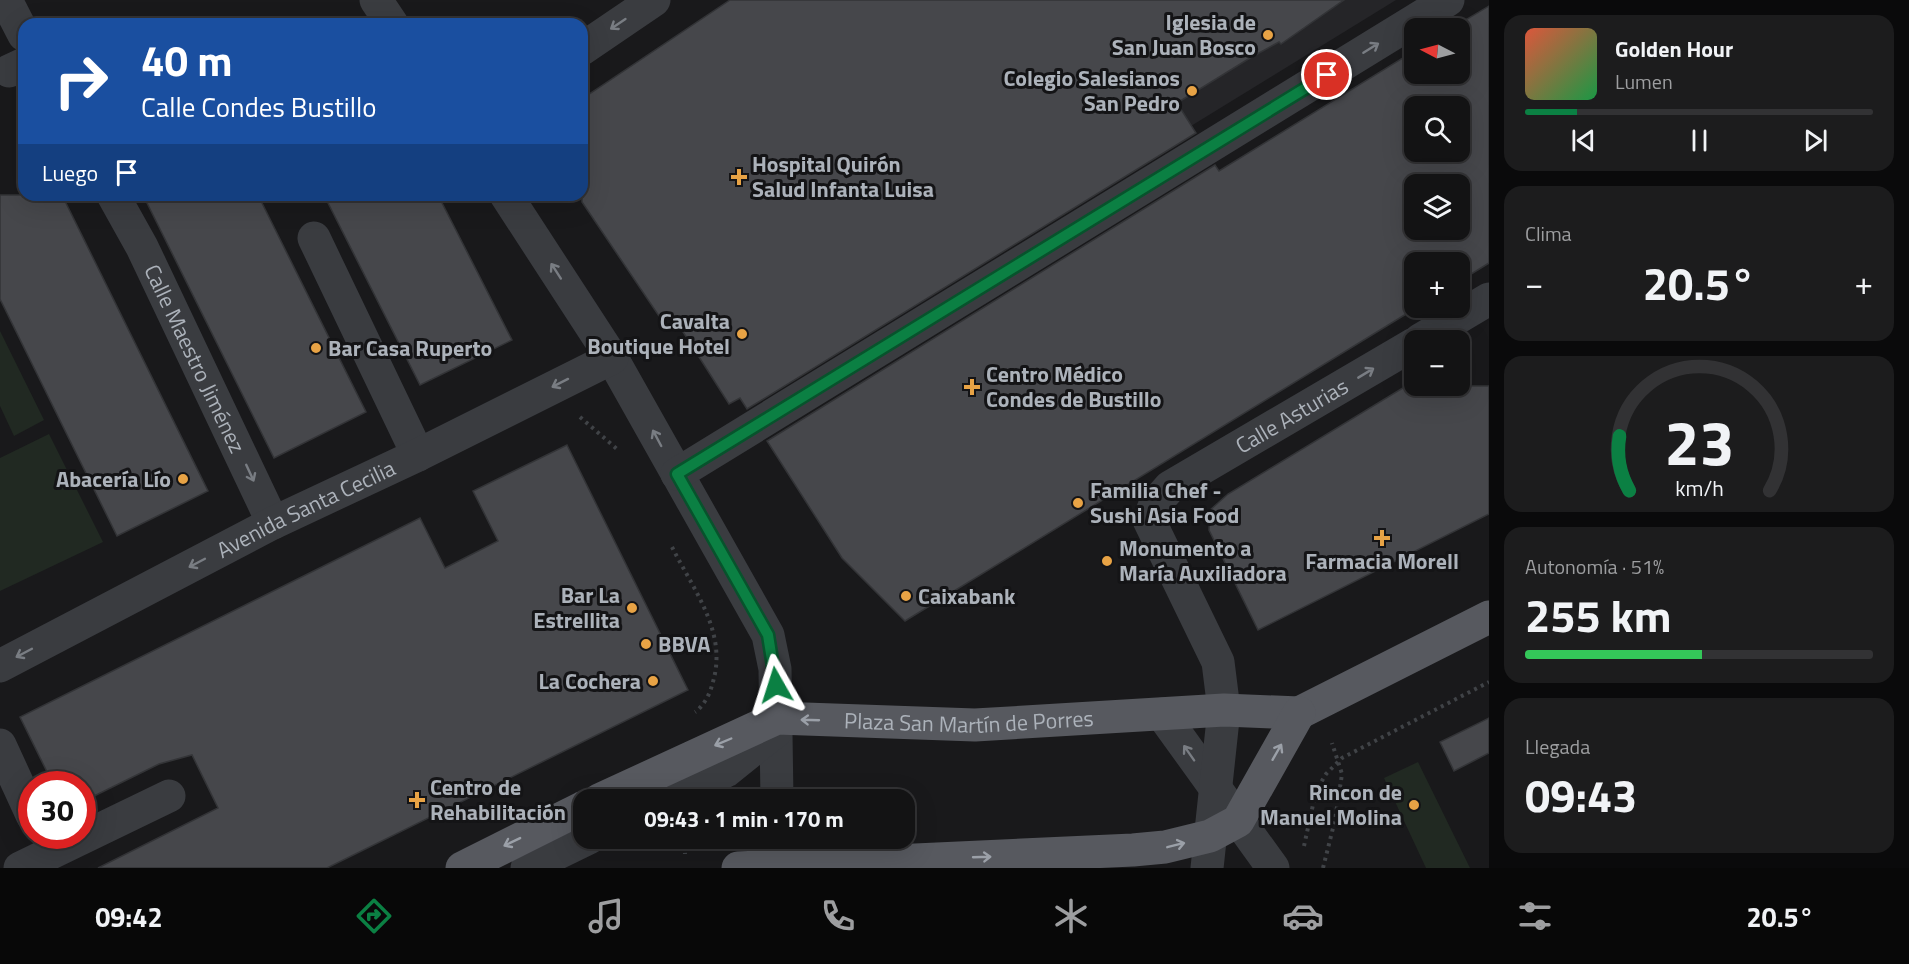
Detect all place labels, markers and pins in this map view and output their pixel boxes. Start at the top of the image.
place label: Iglesia de San Juan Bosco [1112,5,1256,64]
marker: Iglesia de San Juan Bosco [1261,28,1275,42]
pin [1301,49,1352,100]
place label: Colegio Salesianos San Pedro [1003,61,1180,120]
marker: Colegio Salesianos San Pedro [1185,84,1199,98]
place label: Hospital Quirón Salud Infanta Luisa [752,147,934,206]
marker: Hospital Quirón Salud Infanta Luisa [730,168,748,186]
place label: Cavalta Boutique Hotel [587,304,730,363]
marker: Cavalta Boutique Hotel [735,327,749,341]
place label: Bar Casa Ruperto [328,331,492,365]
marker: Bar Casa Ruperto [309,341,323,355]
place label: Centro Médico Condes de Bustillo [986,357,1162,416]
marker: Centro Médico Condes de Bustillo [963,378,981,396]
place label: Abacería Lío [56,462,171,496]
marker: Abacería Lío [176,472,190,486]
place label: Familia Chef - Sushi Asia Food [1090,473,1239,532]
marker: Familia Chef - Sushi Asia Food [1071,496,1085,510]
place label: Monumento a María Auxiliadora [1119,531,1287,590]
marker: Farmacia Morell [1375,531,1389,545]
place label: Farmacia Morell [1305,544,1459,578]
marker: Monumento a María Auxiliadora [1100,554,1114,568]
place label: Bar La Estrellita [533,578,620,637]
place label: Caixabank [918,579,1016,613]
marker: Caixabank [899,589,913,603]
marker: Bar La Estrellita [625,601,639,615]
place label: BBVA [658,627,711,661]
marker: BBVA [639,637,653,651]
place label: La Cochera [538,664,641,698]
marker: La Cochera [646,674,660,688]
place label: Centro de Rehabilitación [430,770,566,829]
place label: Rincon de Manuel Molina [1260,775,1402,834]
marker: Centro de Rehabilitación [408,791,426,809]
marker: Rincon de Manuel Molina [1407,798,1421,812]

